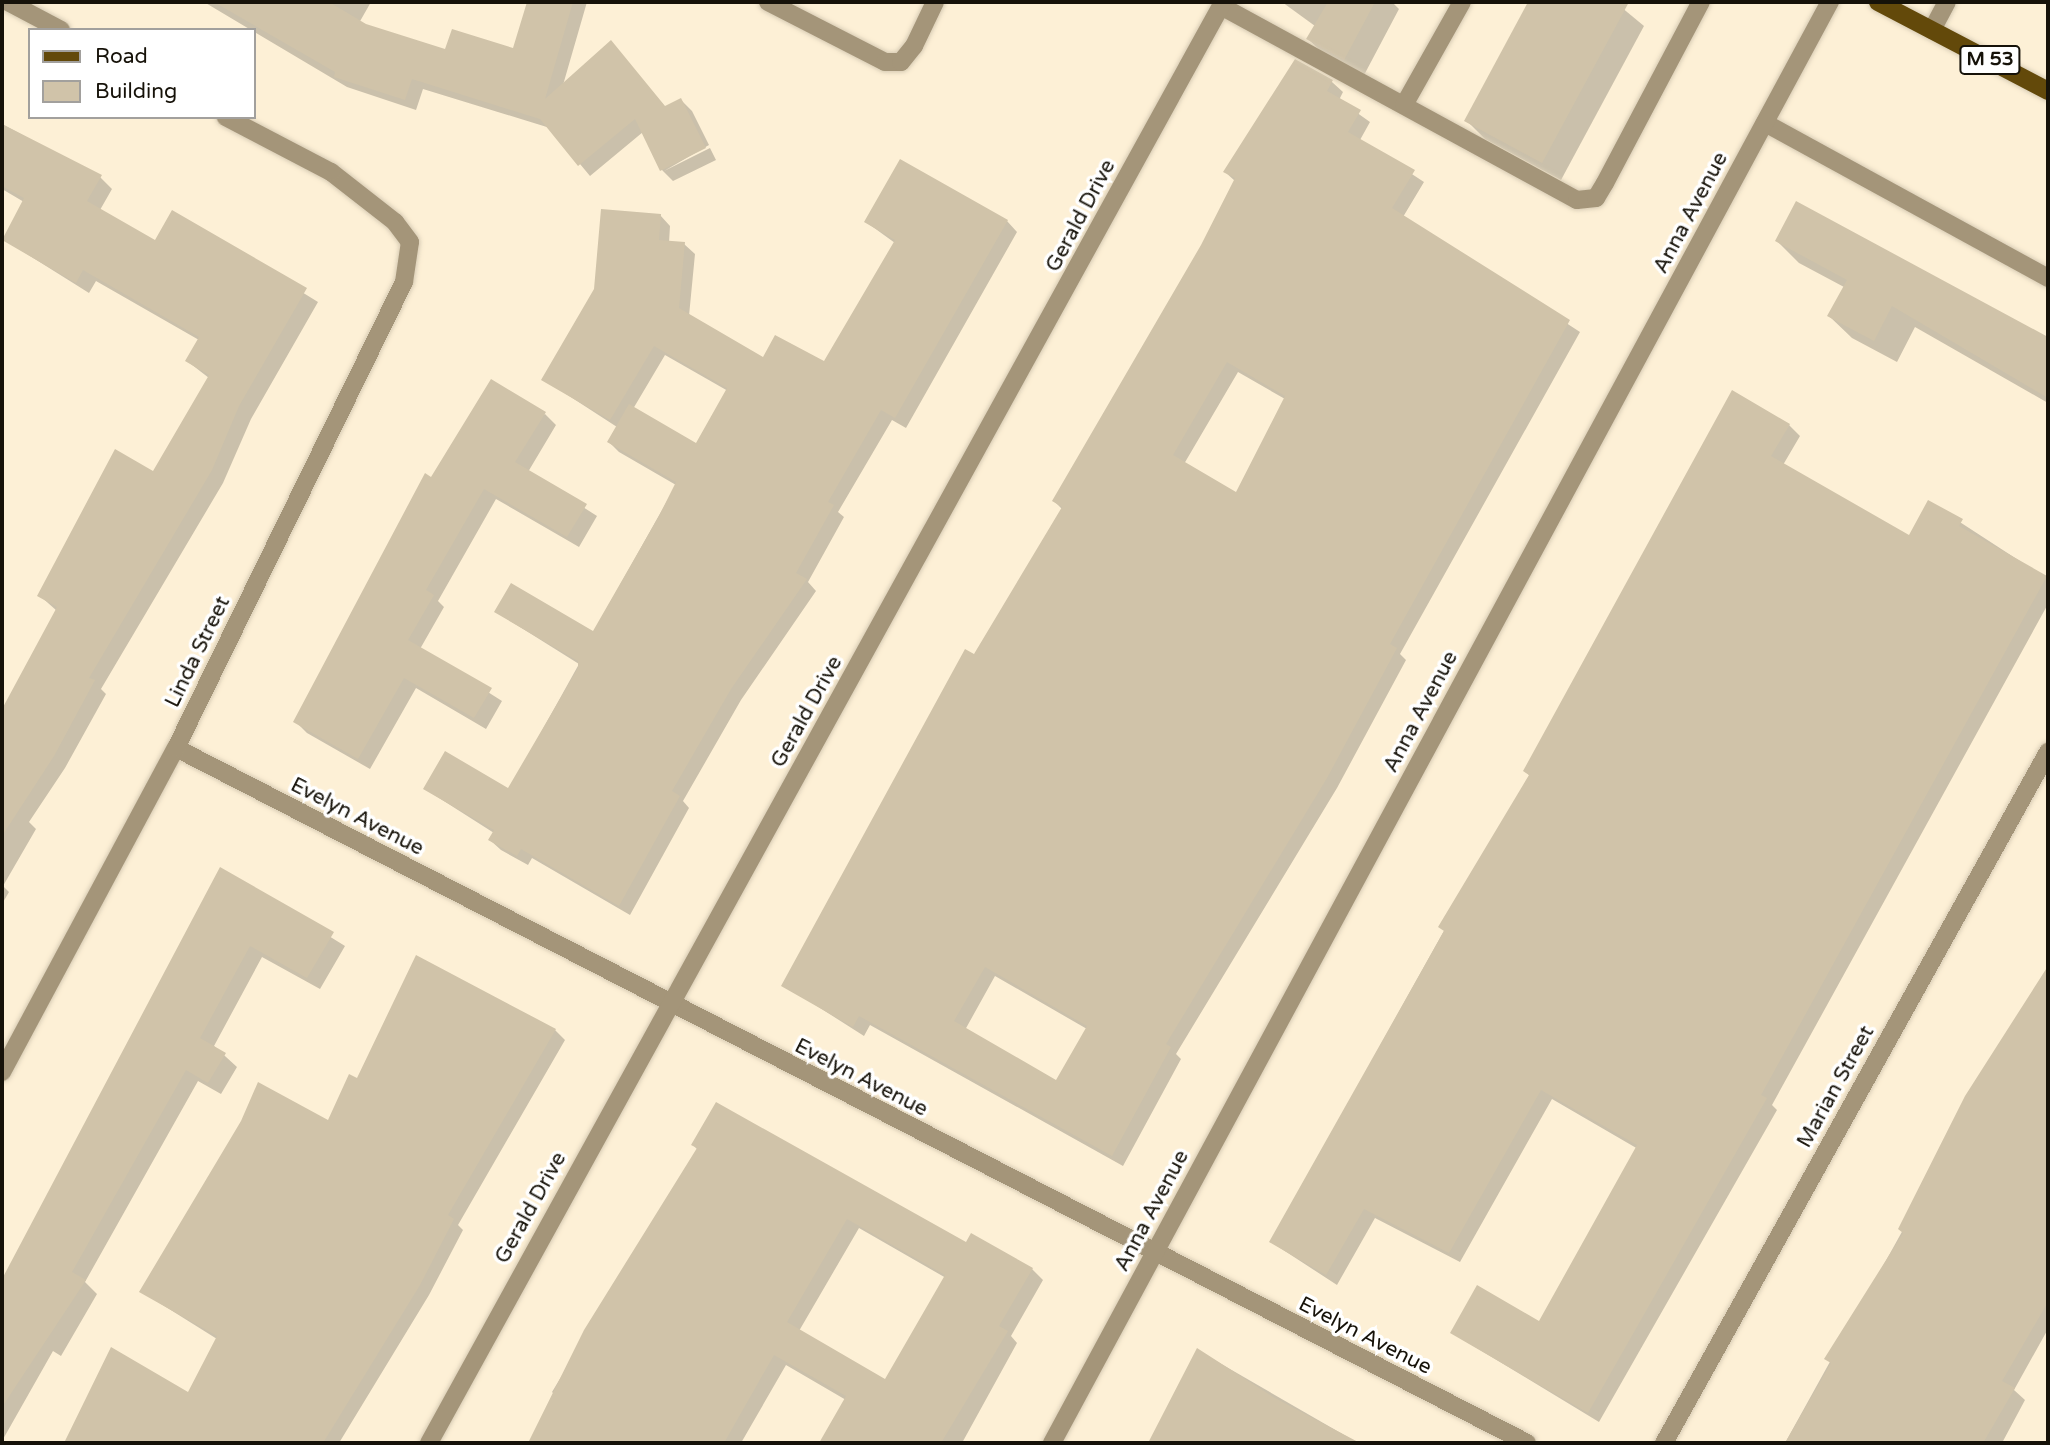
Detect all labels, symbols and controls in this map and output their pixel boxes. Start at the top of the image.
legend [28,28,256,119]
text: Road [95,44,148,69]
road number: M 53 [1958,44,2022,76]
text: Building [95,79,177,104]
street label: Anna Avenue [1649,148,1733,278]
street label: Gerald Drive [1041,156,1121,276]
street label: Linda Street [160,592,236,712]
street label: Anna Avenue [1379,647,1463,777]
street label: Gerald Drive [766,652,848,772]
street label: Evelyn Avenue [286,773,428,861]
street label: Marian Street [1792,1022,1880,1152]
street label: Evelyn Avenue [790,1034,932,1122]
street label: Anna Avenue [1110,1146,1194,1276]
street label: Gerald Drive [490,1148,572,1268]
street label: Evelyn Avenue [1294,1292,1436,1380]

